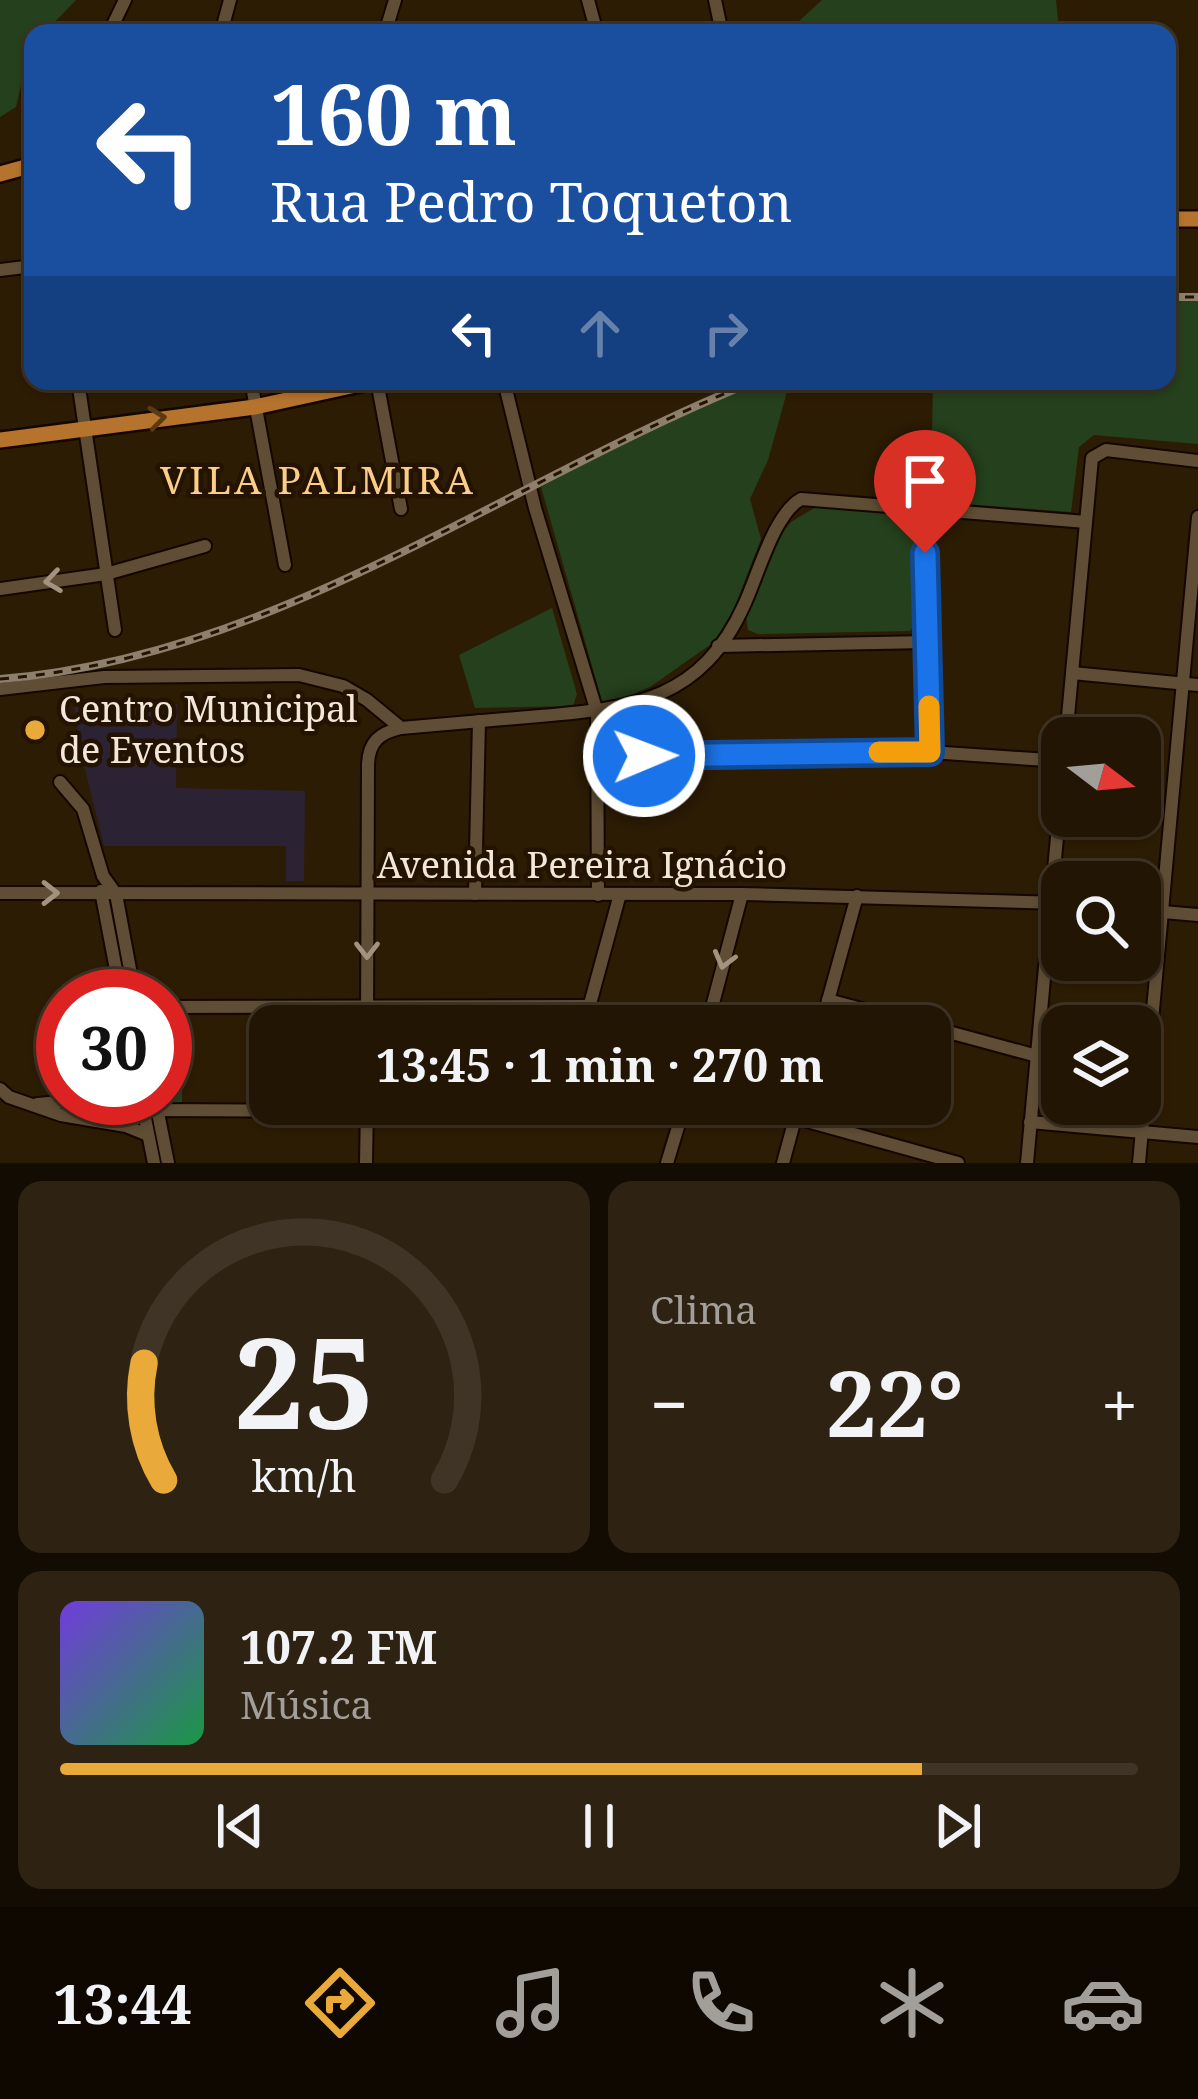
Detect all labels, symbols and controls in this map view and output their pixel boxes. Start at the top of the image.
text: 160 m [270,55,517,170]
icon: left [72,72,228,228]
text: Rua Pedro Toqueton [270,164,792,238]
icon: left [441,300,507,366]
icon: ahead [567,300,633,366]
icon: right [693,300,759,366]
one-way arrow [148,405,167,431]
pin [874,430,976,553]
icon: arrive [892,448,958,514]
district label: VILA PALMIRA [160,452,476,505]
one-way arrow [43,567,63,593]
place label: Centro Municipal de Eventos [59,684,357,774]
position arrow [581,693,707,819]
marker: Centro Municipal de Eventos [22,717,48,743]
north arrow [1041,717,1161,837]
map controls [1041,717,1161,1125]
street label: Avenida Pereira Ignácio [377,840,787,889]
button: search [1041,861,1161,981]
one-way arrow [41,880,60,906]
one-way arrow [354,942,380,960]
one-way arrow [714,950,739,970]
speed limit sign: 30 [36,969,192,1125]
button: layers [1041,1005,1161,1125]
text: 13:45 · 1 min · 270 m [376,1034,824,1095]
text: Clima [650,1282,757,1335]
text: 25 [233,1296,375,1466]
text: 22° [826,1341,964,1463]
text: − [650,1358,688,1448]
text: + [1101,1358,1138,1448]
text: km/h [251,1446,357,1505]
text: 107.2 FM [240,1616,437,1677]
text: Música [240,1677,373,1730]
icon: previous [207,1793,273,1859]
icon: pause [566,1793,632,1859]
icon: next [925,1793,991,1859]
icon: directions [298,1961,382,2045]
icon: music [489,1961,573,2045]
icon: phone [679,1961,763,2045]
icon: climate [870,1961,954,2045]
icon: car [1061,1961,1145,2045]
text: 13:44 [53,1966,192,2040]

